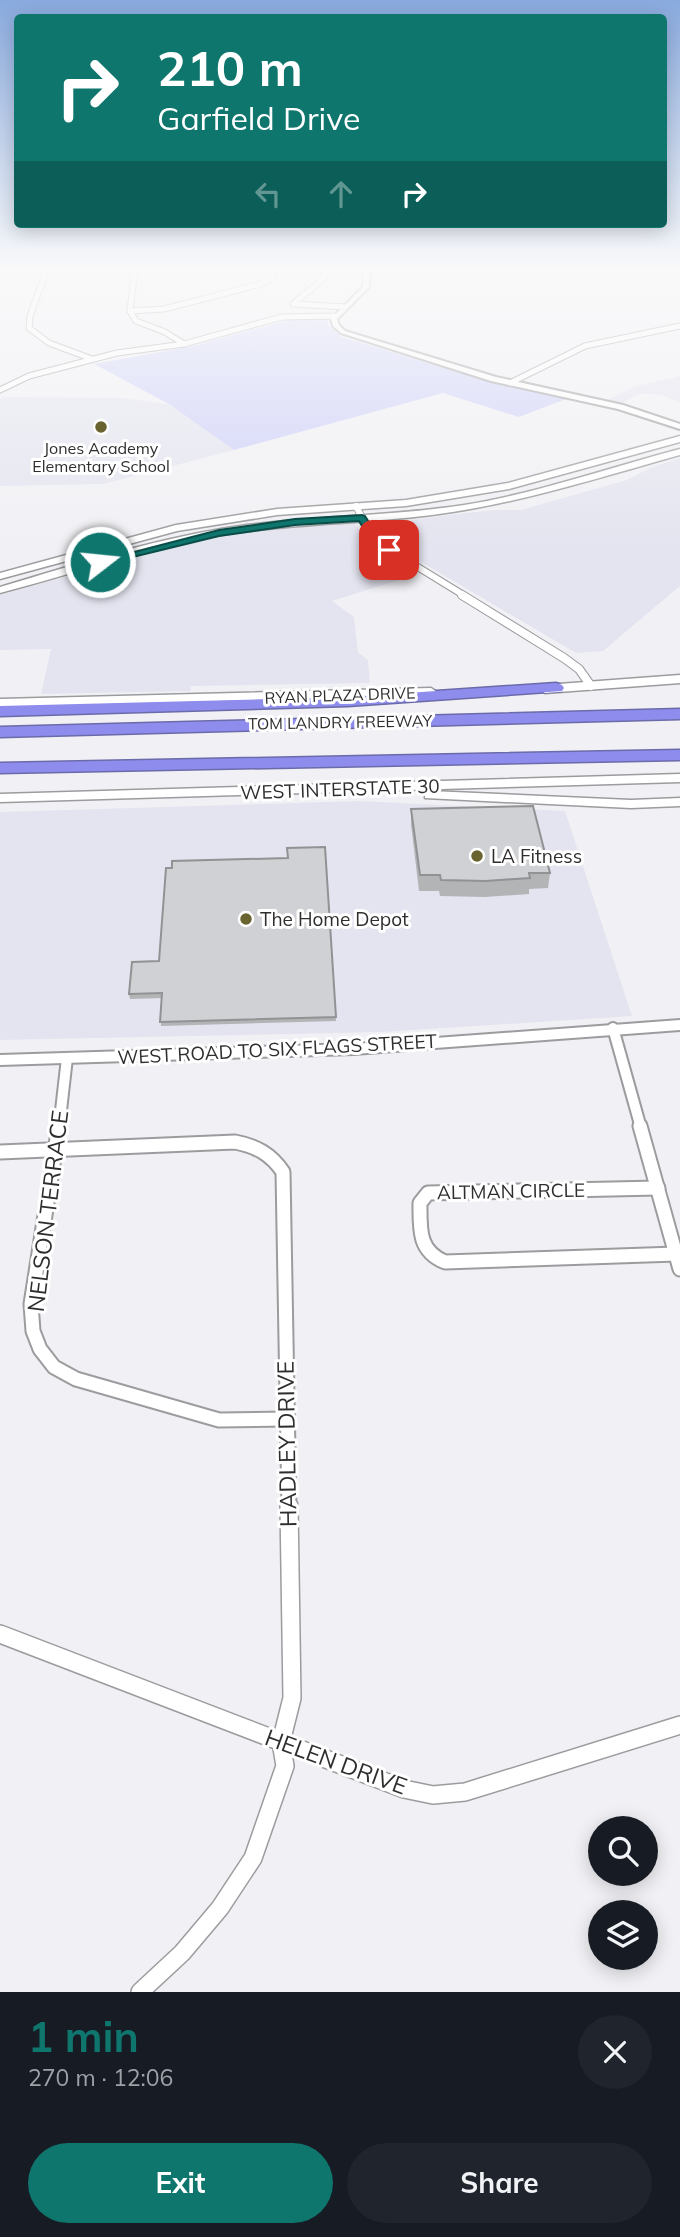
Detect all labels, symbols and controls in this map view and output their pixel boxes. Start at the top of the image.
text: 210 m [157,37,303,98]
icon: right [42,42,133,133]
text: Garfield Drive [157,98,360,138]
icon: left [249,175,287,213]
icon: ahead [322,175,360,213]
icon: right [395,175,433,213]
marker: Jones Academy Elementary School [93,419,109,435]
place label: Jones Academy Elementary School [32,438,170,476]
pin [359,520,419,580]
position arrow [63,525,137,599]
icon: arrive [370,531,408,569]
street label: RYAN PLAZA DRIVE [264,682,416,708]
street label: TOM LANDRY FREEWAY [248,710,433,734]
street label: WEST INTERSTATE 30 [240,774,440,804]
place label: LA Fitness [491,844,582,868]
marker: LA Fitness [469,848,485,864]
place label: The Home Depot [260,907,409,931]
marker: The Home Depot [238,911,254,927]
street label: WEST ROAD TO SIX FLAGS STREET [117,1029,438,1069]
street label: NELSON TERRACE [21,1108,74,1313]
street label: ALTMAN CIRCLE [437,1178,585,1204]
street label: HADLEY DRIVE [271,1361,302,1527]
street label: HELEN DRIVE [261,1722,411,1801]
map controls [588,1816,658,1970]
button: search [588,1816,658,1886]
button: layers [588,1900,658,1970]
text: 1 min [28,2010,139,2063]
button: close [578,2015,652,2089]
text: 270 m · 12:06 [28,2063,173,2092]
button: Exit [28,2143,333,2223]
button: Share [347,2143,652,2223]

